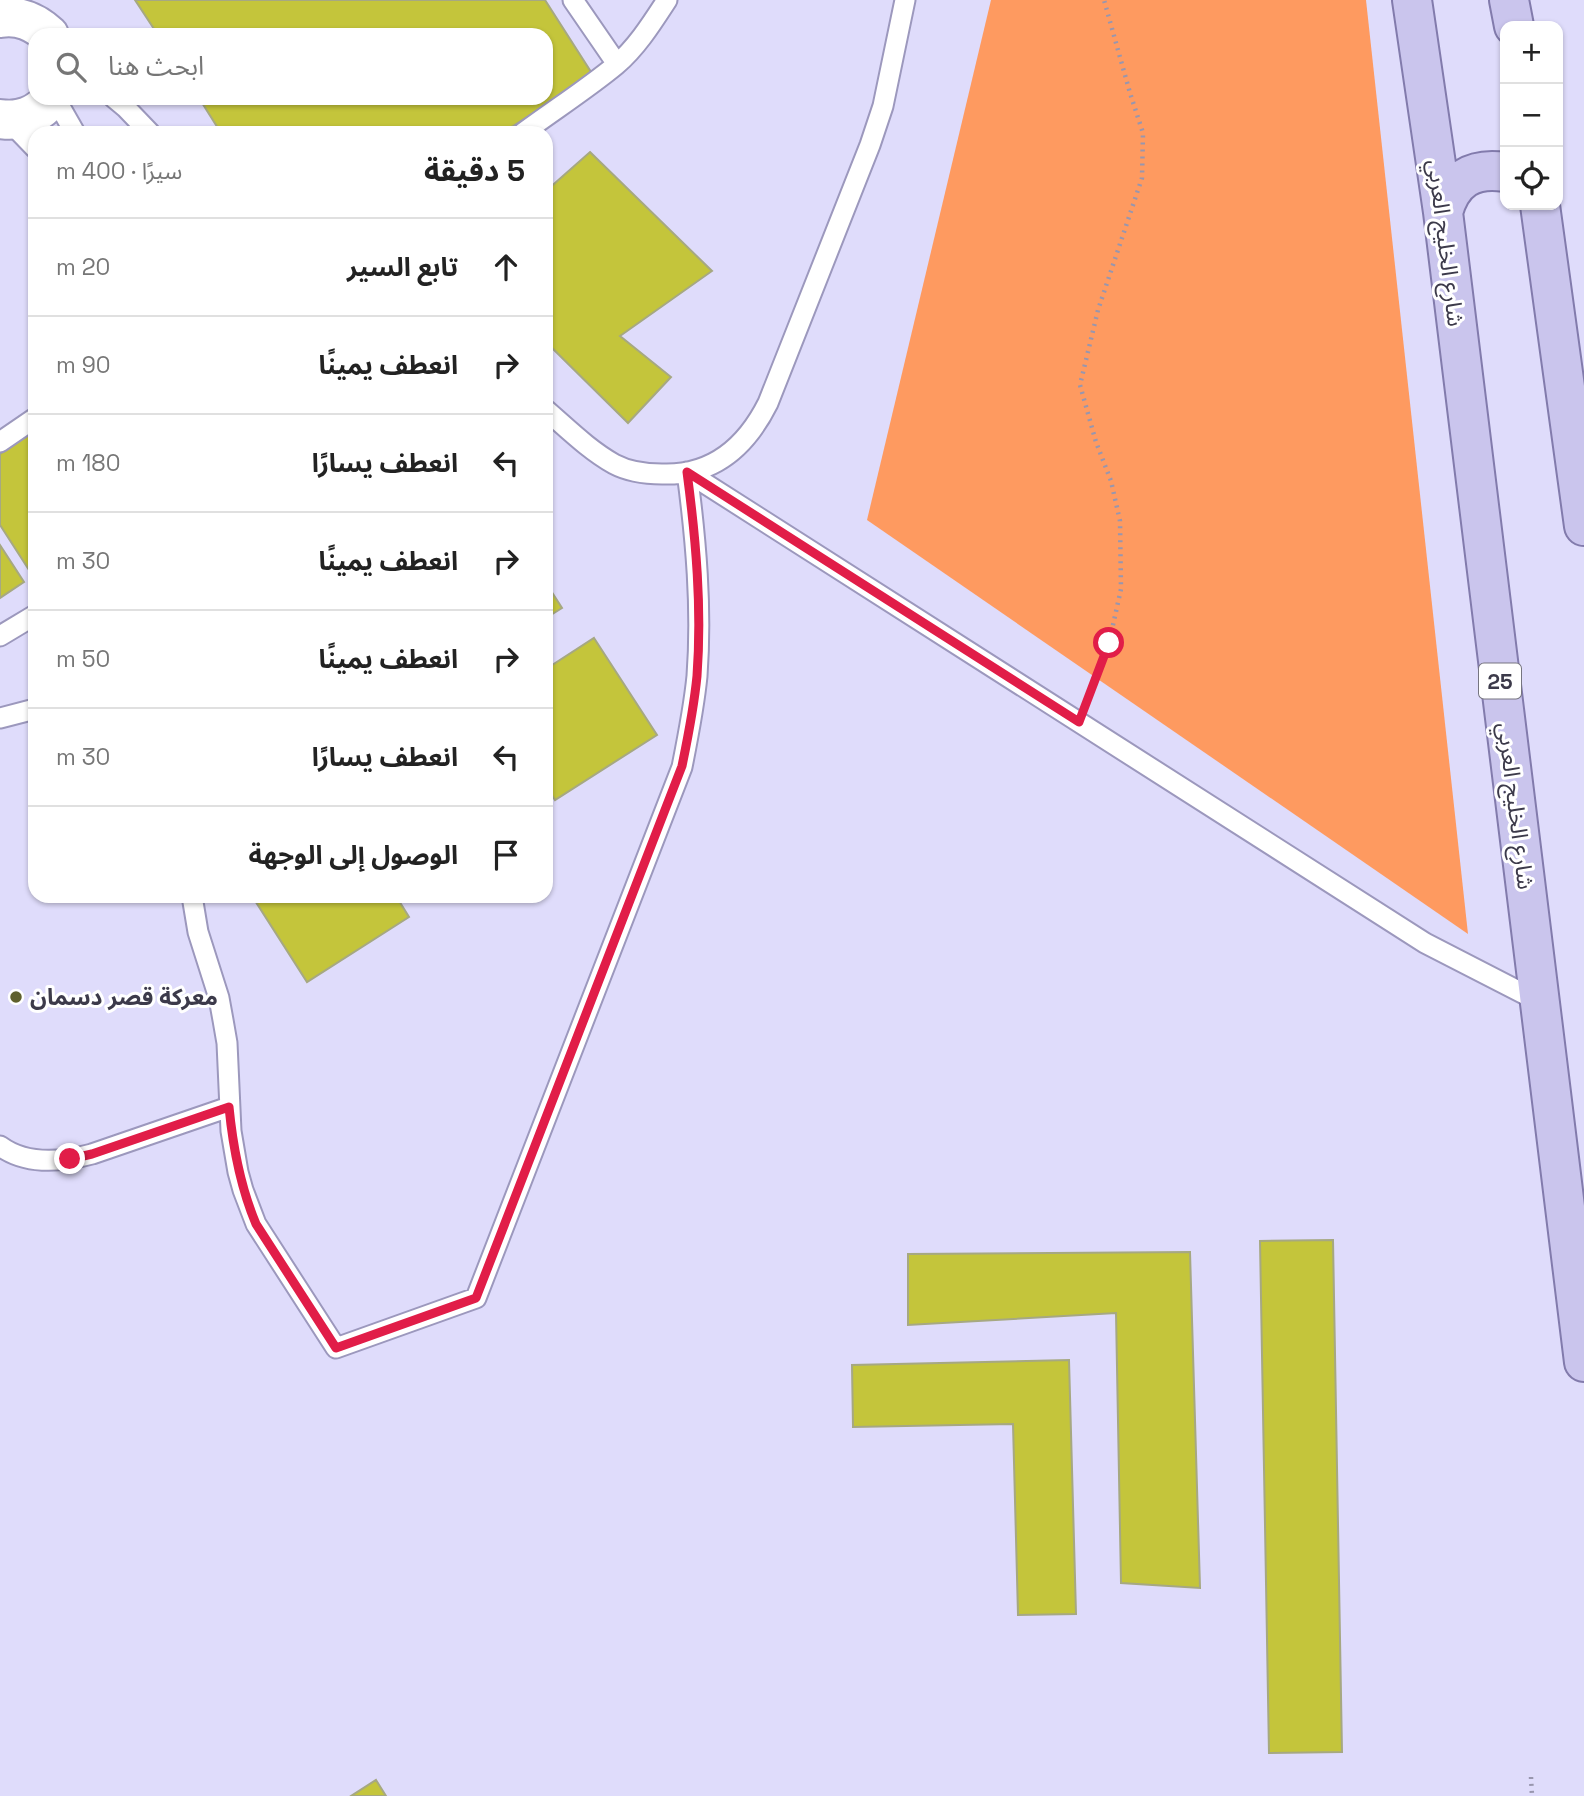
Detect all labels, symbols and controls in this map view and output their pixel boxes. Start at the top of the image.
map controls [1500,21,1563,210]
button: + [1500,21,1563,84]
search box [28,28,553,105]
icon: search [52,48,90,86]
text: ابحث هنا [108,49,204,83]
button: − [1500,84,1563,147]
button: locate [1500,147,1563,210]
text: 5 دقيقة [424,151,525,190]
text: سيرًا · 400 m [56,156,182,186]
street label: شارع الخليج العربي [1419,158,1471,329]
icon: ahead [487,248,525,286]
text: تابع السير [347,250,458,284]
text: 20 m [56,252,110,282]
icon: right [487,346,525,384]
text: انعطف يمينًا [318,348,458,382]
text: 90 m [56,350,111,380]
icon: left [487,444,525,482]
text: انعطف يسارًا [312,446,458,480]
text: 180 m [56,448,120,478]
icon: right [487,542,525,580]
text: انعطف يمينًا [318,544,458,578]
text: 30 m [56,546,110,576]
route start [1093,627,1124,658]
icon: right [487,640,525,678]
text: انعطف يمينًا [318,642,458,676]
text: 50 m [56,644,110,674]
road number: 25 [1479,664,1521,698]
street label: شارع الخليج العربي [1489,721,1541,892]
icon: left [487,738,525,776]
text: انعطف يسارًا [312,740,458,774]
text: 30 m [56,742,110,772]
icon: arrive [487,836,525,874]
text: الوصول إلى الوجهة [248,838,458,872]
place label: معركة قصر دسمان [30,982,218,1012]
marker: معركة قصر دسمان [8,989,24,1005]
route end [54,1143,85,1174]

